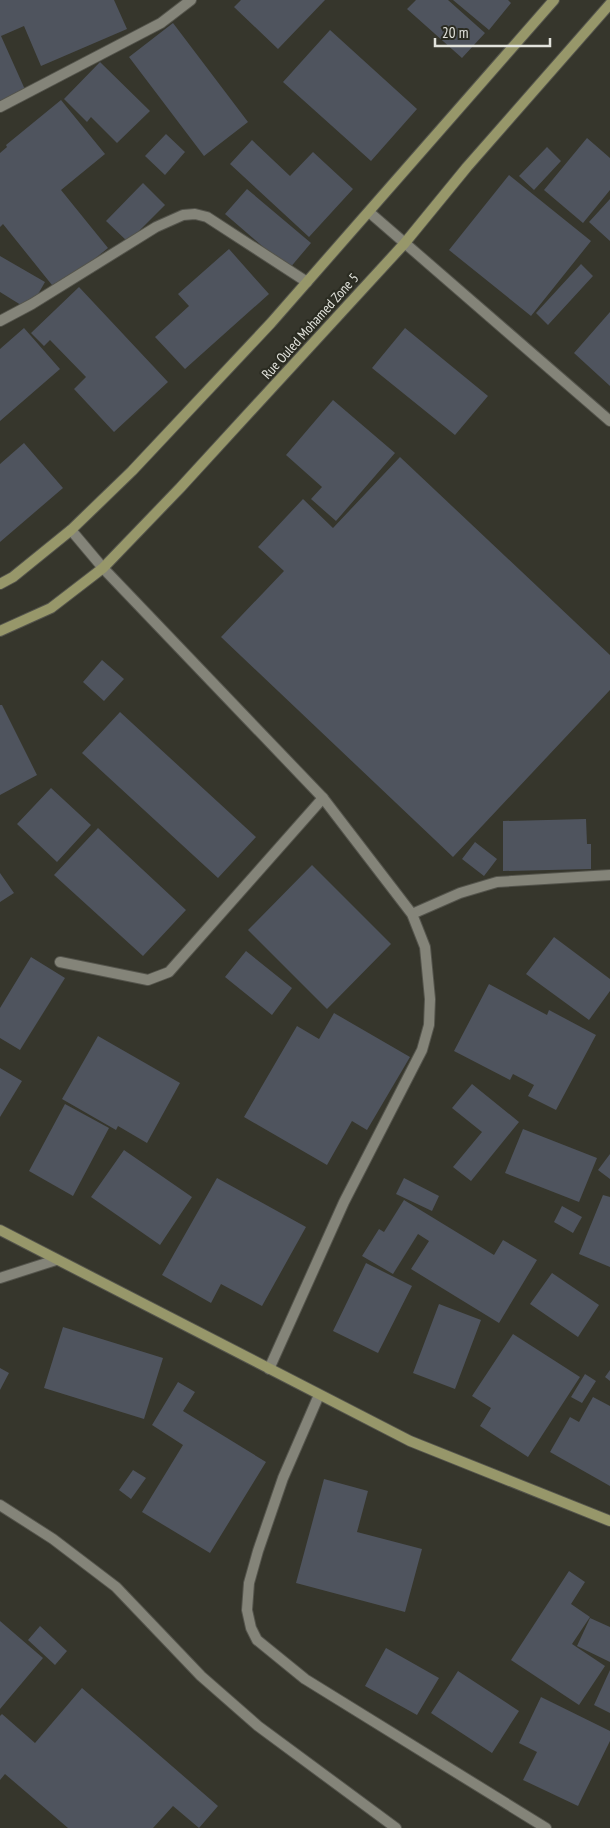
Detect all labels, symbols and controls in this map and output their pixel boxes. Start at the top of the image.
scale bar [435,15,550,47]
text: 20 m [442,23,468,42]
street label: Rue Ouled Mohamed Zone 5 [258,269,362,383]

